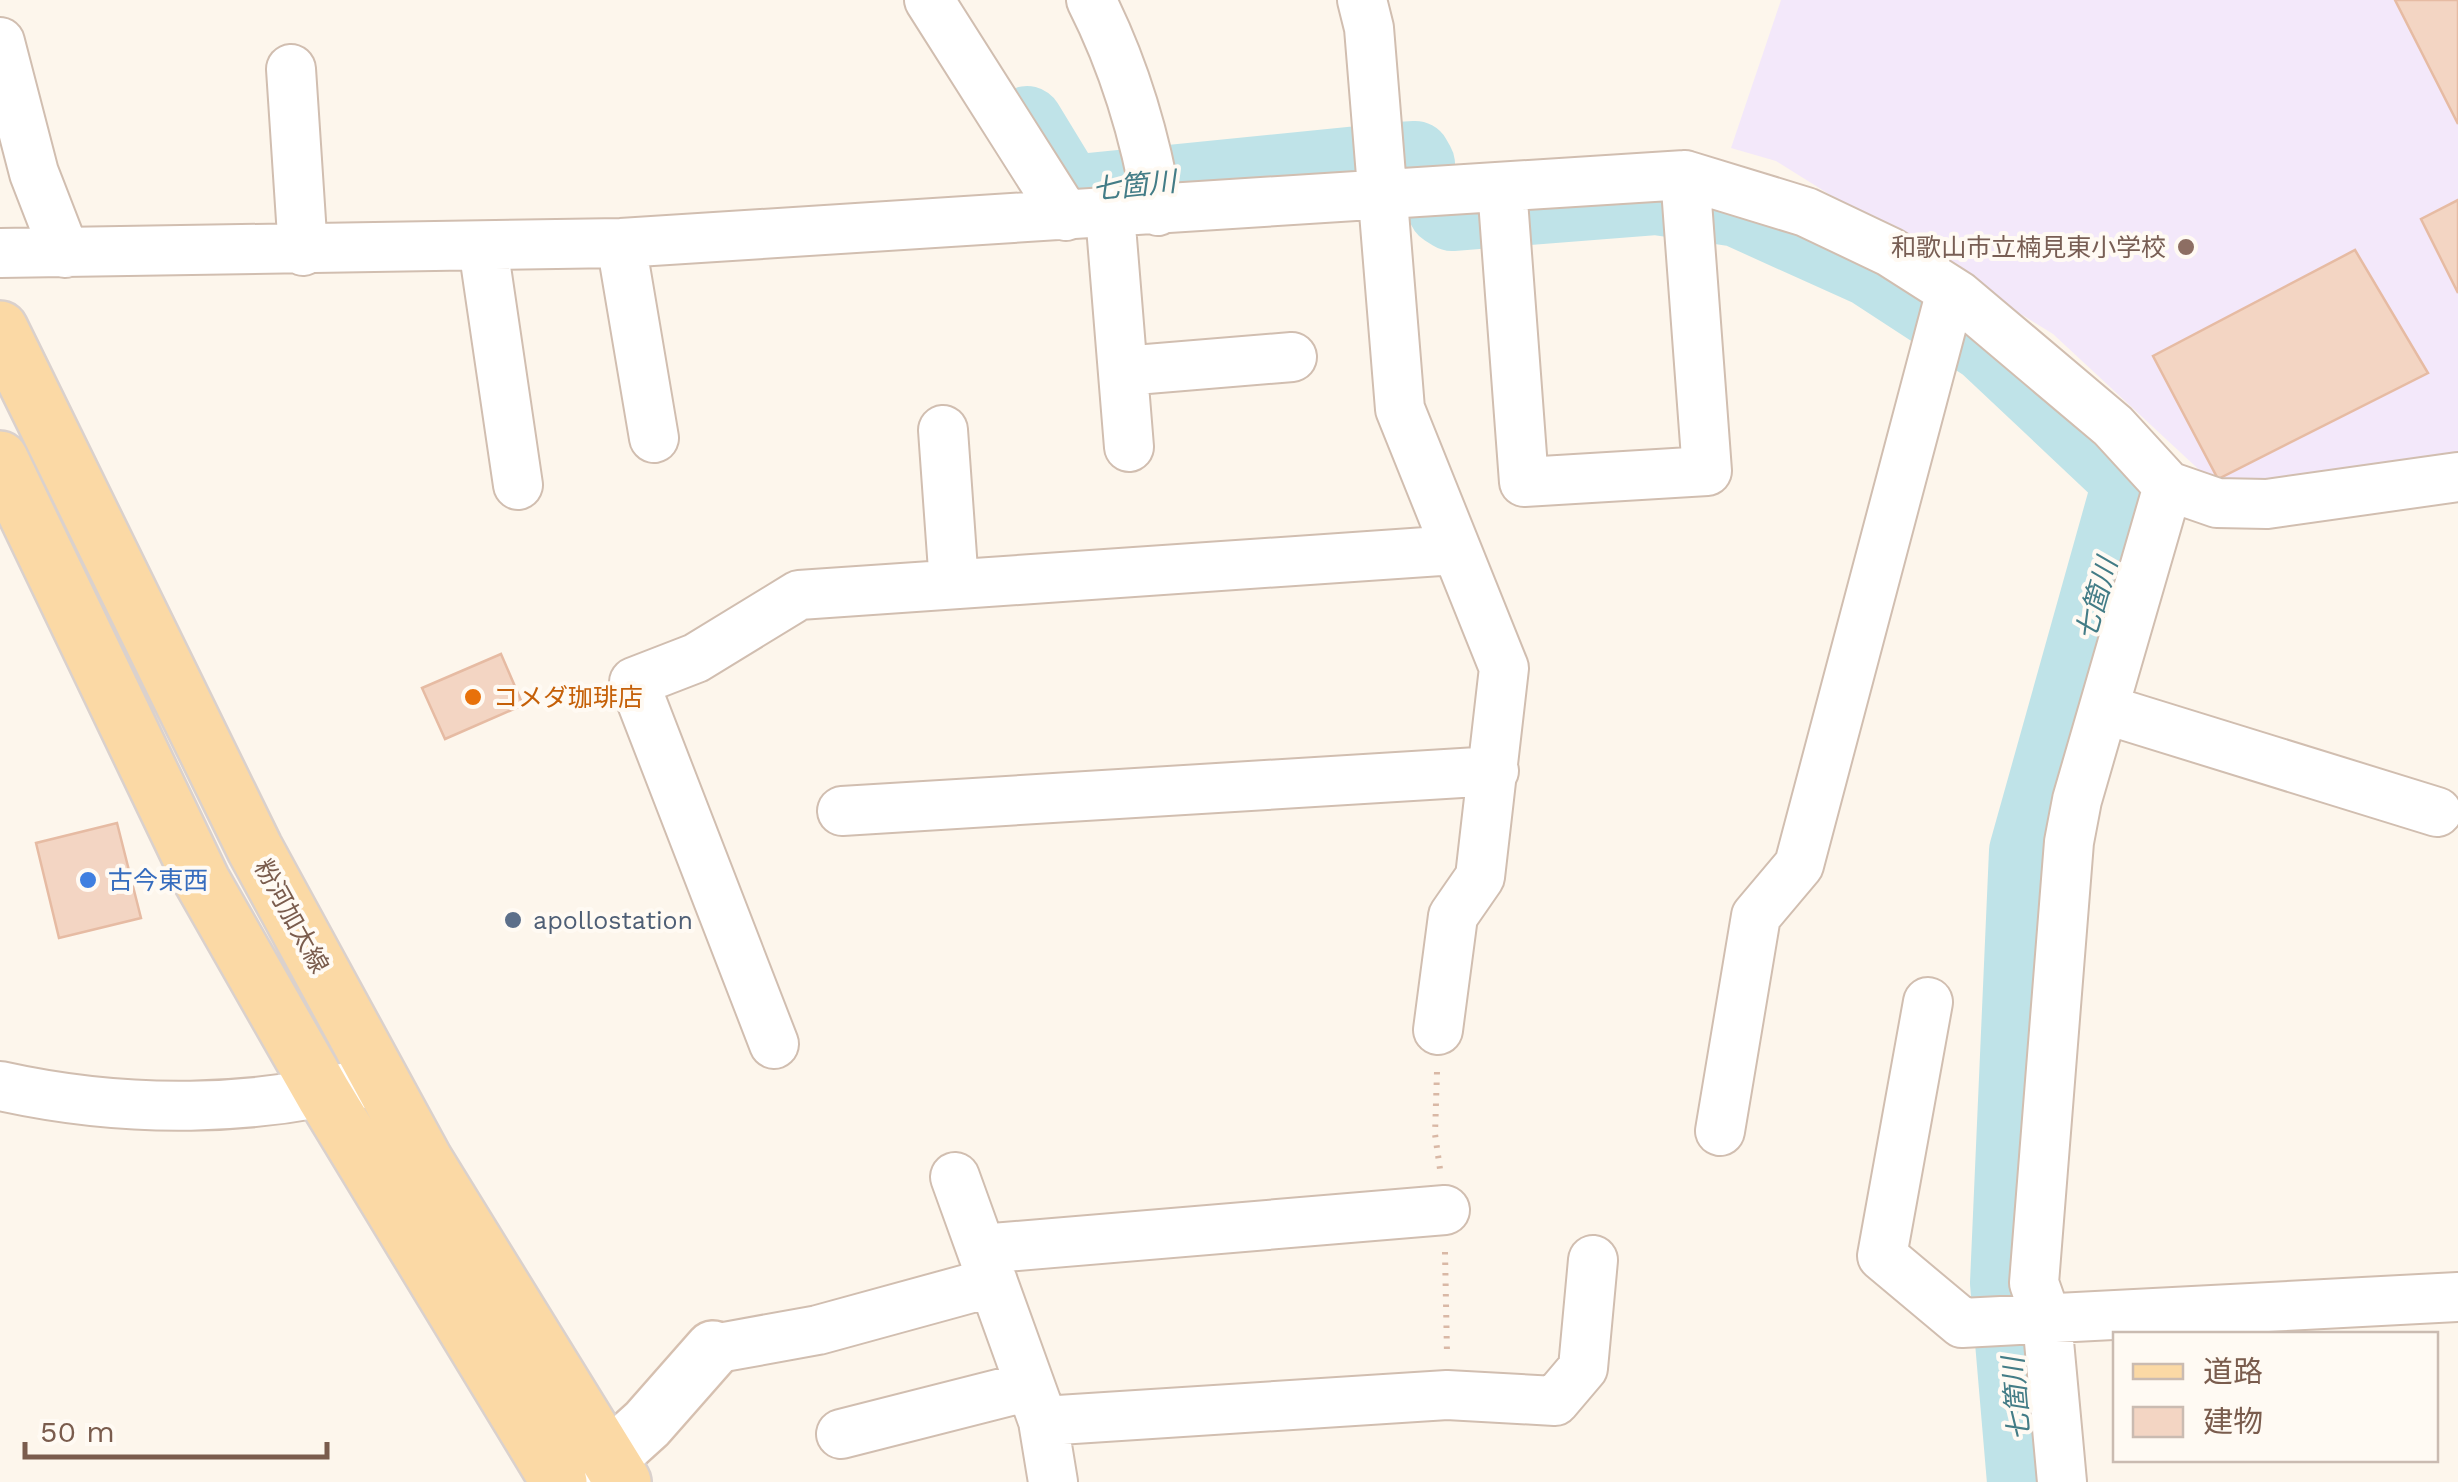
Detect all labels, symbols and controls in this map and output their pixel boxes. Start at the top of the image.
water label: 七箇川 [1091,164,1181,206]
place label: 和歌山市立楠見東小学校 [1891,233,2166,262]
marker: 和歌山市立楠見東小学校 [2175,236,2197,258]
water label: 七箇川 [2069,551,2125,644]
place label: コメダ珈琲店 [493,683,643,712]
marker: コメダ珈琲店 [462,686,484,708]
street label: 粉河加太線 [249,855,335,978]
place label: 古今東西 [108,866,208,895]
marker: 古今東西 [77,869,99,891]
place label: apollostation [533,906,693,935]
marker: apollostation [502,909,524,931]
legend [2113,1332,2438,1462]
water label: 七箇川 [1996,1353,2037,1442]
text: 道路 [2203,1354,2263,1389]
scale bar [25,1397,328,1459]
text: 建物 [2203,1404,2263,1439]
text: 50 m [40,1414,115,1449]

